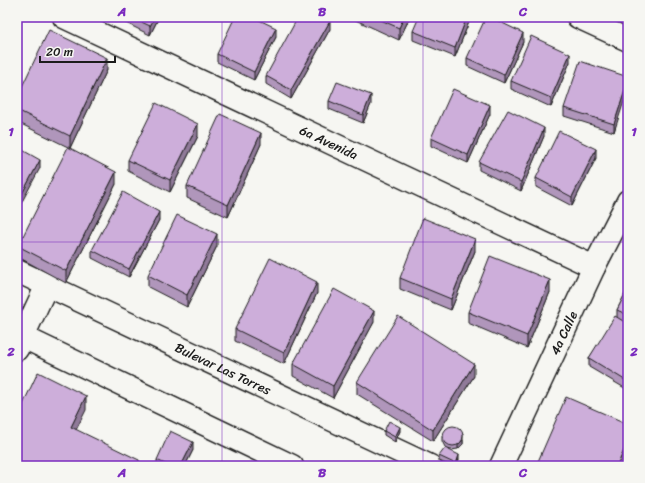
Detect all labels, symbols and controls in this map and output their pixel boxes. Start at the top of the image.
text: A [117,0,126,23]
text: B [318,0,327,23]
text: C [518,0,528,23]
scale bar [40,38,115,64]
text: 20 m [46,41,73,63]
street label: 6a Avenida [296,118,363,166]
text: 1 [8,120,14,143]
text: 1 [631,120,637,143]
street label: 4a Calle [543,307,583,359]
street label: Bulevar Las Torres [171,336,276,401]
text: 2 [6,340,15,363]
text: 2 [629,340,638,363]
text: A [117,461,126,483]
text: B [318,461,327,483]
text: C [518,461,528,483]

